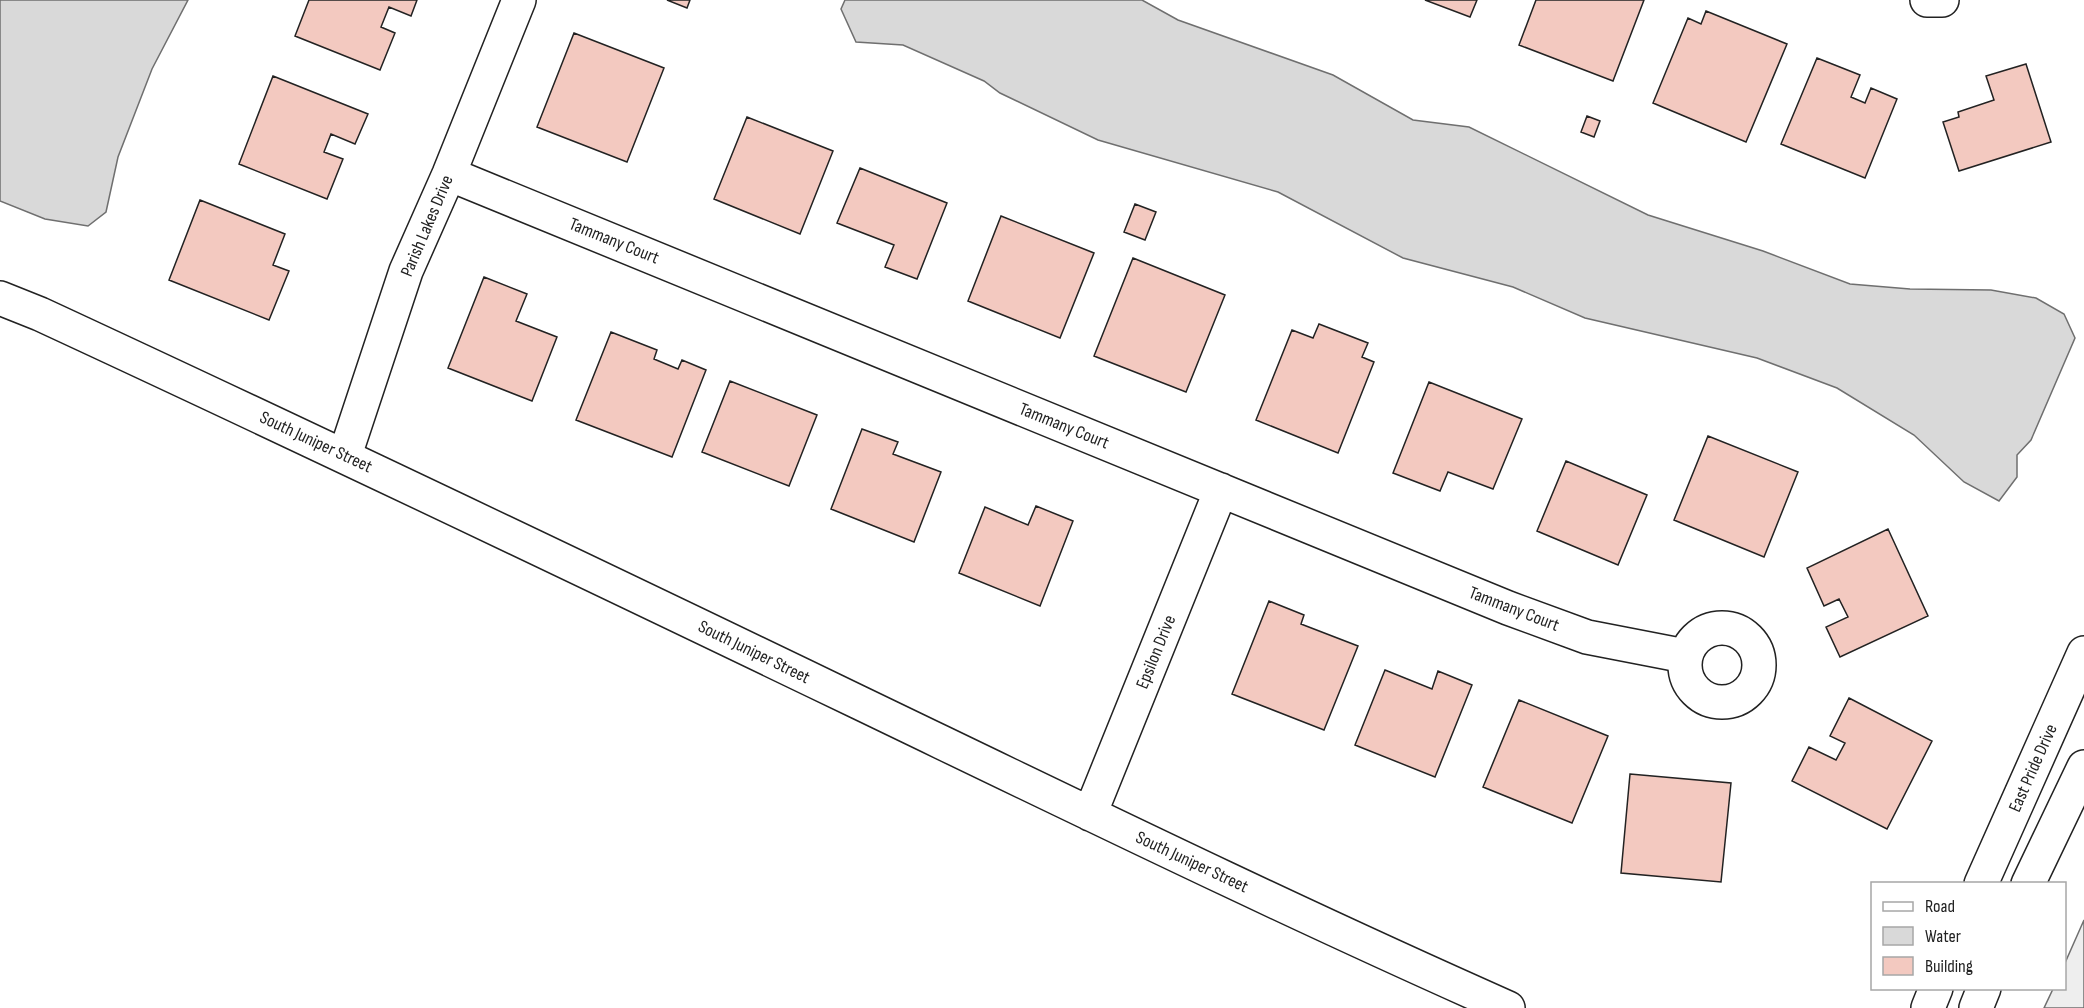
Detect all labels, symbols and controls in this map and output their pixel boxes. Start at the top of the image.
street label: Parish Lakes Drive [396,172,458,280]
street label: Tammany Court [566,213,662,269]
street label: Tammany Court [1016,398,1112,454]
street label: South Juniper Street [256,407,376,477]
street label: Tammany Court [1466,582,1563,636]
street label: Epsilon Drive [1132,612,1180,692]
street label: South Juniper Street [695,616,814,688]
street label: East Pride Drive [2004,721,2062,815]
street label: South Juniper Street [1132,827,1252,897]
legend [1871,882,2066,990]
text: Road [1925,896,1955,917]
text: Water [1925,926,1961,947]
text: Building [1925,956,1973,977]

